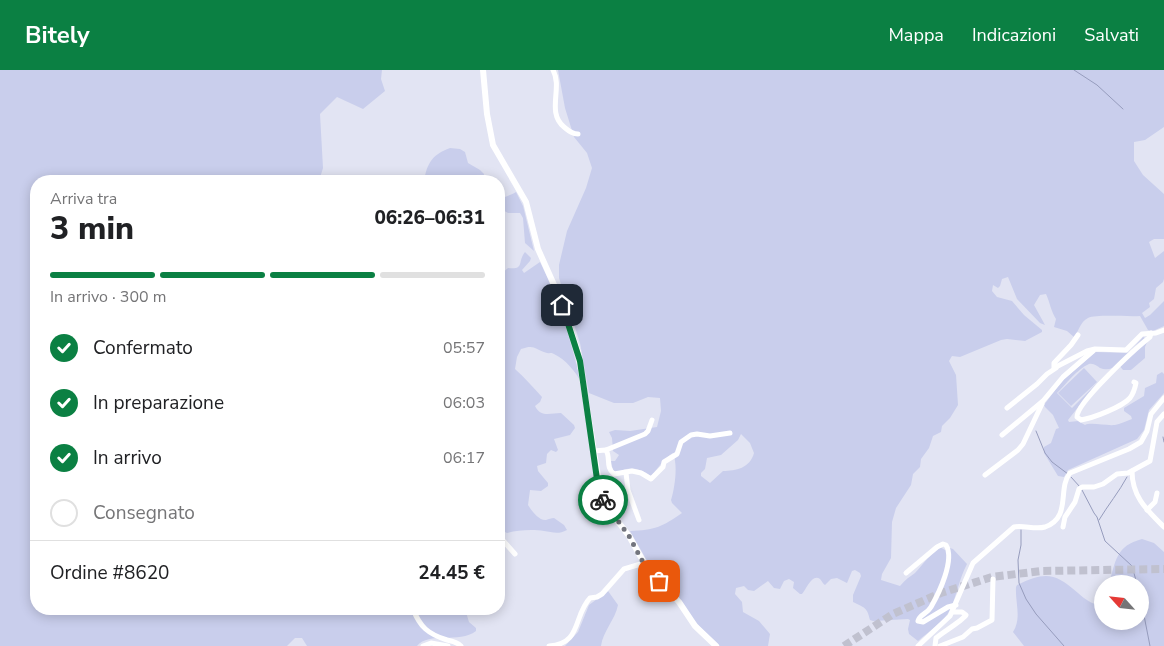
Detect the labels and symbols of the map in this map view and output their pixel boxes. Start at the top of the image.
pin [541,284,583,326]
courier [578,475,628,525]
pin [638,560,680,602]
north arrow [1094,575,1149,630]

